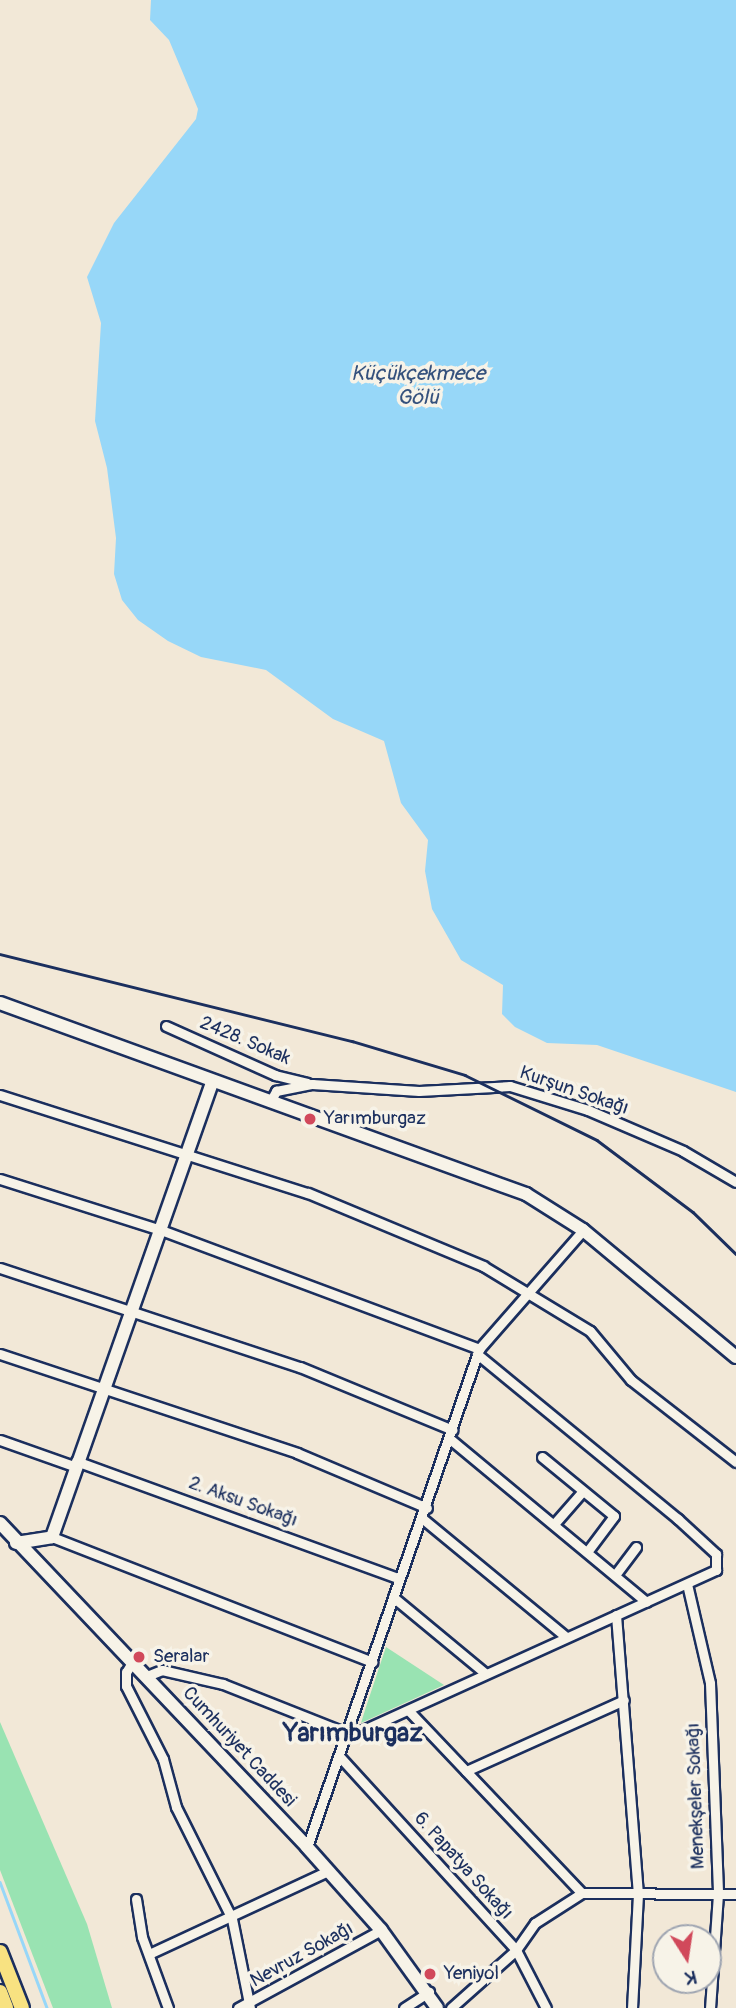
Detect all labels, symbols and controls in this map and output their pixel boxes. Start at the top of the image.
water label: Küçükçekmece Gölü [351,361,485,411]
street label: 2428. Sokak [196,1012,294,1070]
street label: Kurşun Sokağı [516,1062,632,1120]
place label: Yarımburgaz [324,1108,426,1130]
marker: Yarımburgaz [302,1111,318,1127]
street label: 2. Aksu Sokağı [186,1472,300,1532]
place label: Seralar [153,1646,209,1668]
marker: Seralar [131,1649,147,1665]
street label: Cumhuriyet Caddesi [177,1682,301,1812]
district label: Yarımburgaz [283,1718,423,1750]
street label: Menekşeler Sokağı [682,1722,710,1870]
street label: 6. Papatya Sokağı [409,1807,517,1925]
street label: Nevruz Sokağı [247,1917,357,1993]
north arrow [652,1924,722,1994]
place label: Yeniyol [444,1963,499,1985]
text: K [683,1965,699,1991]
marker: Yeniyol [422,1966,438,1982]

